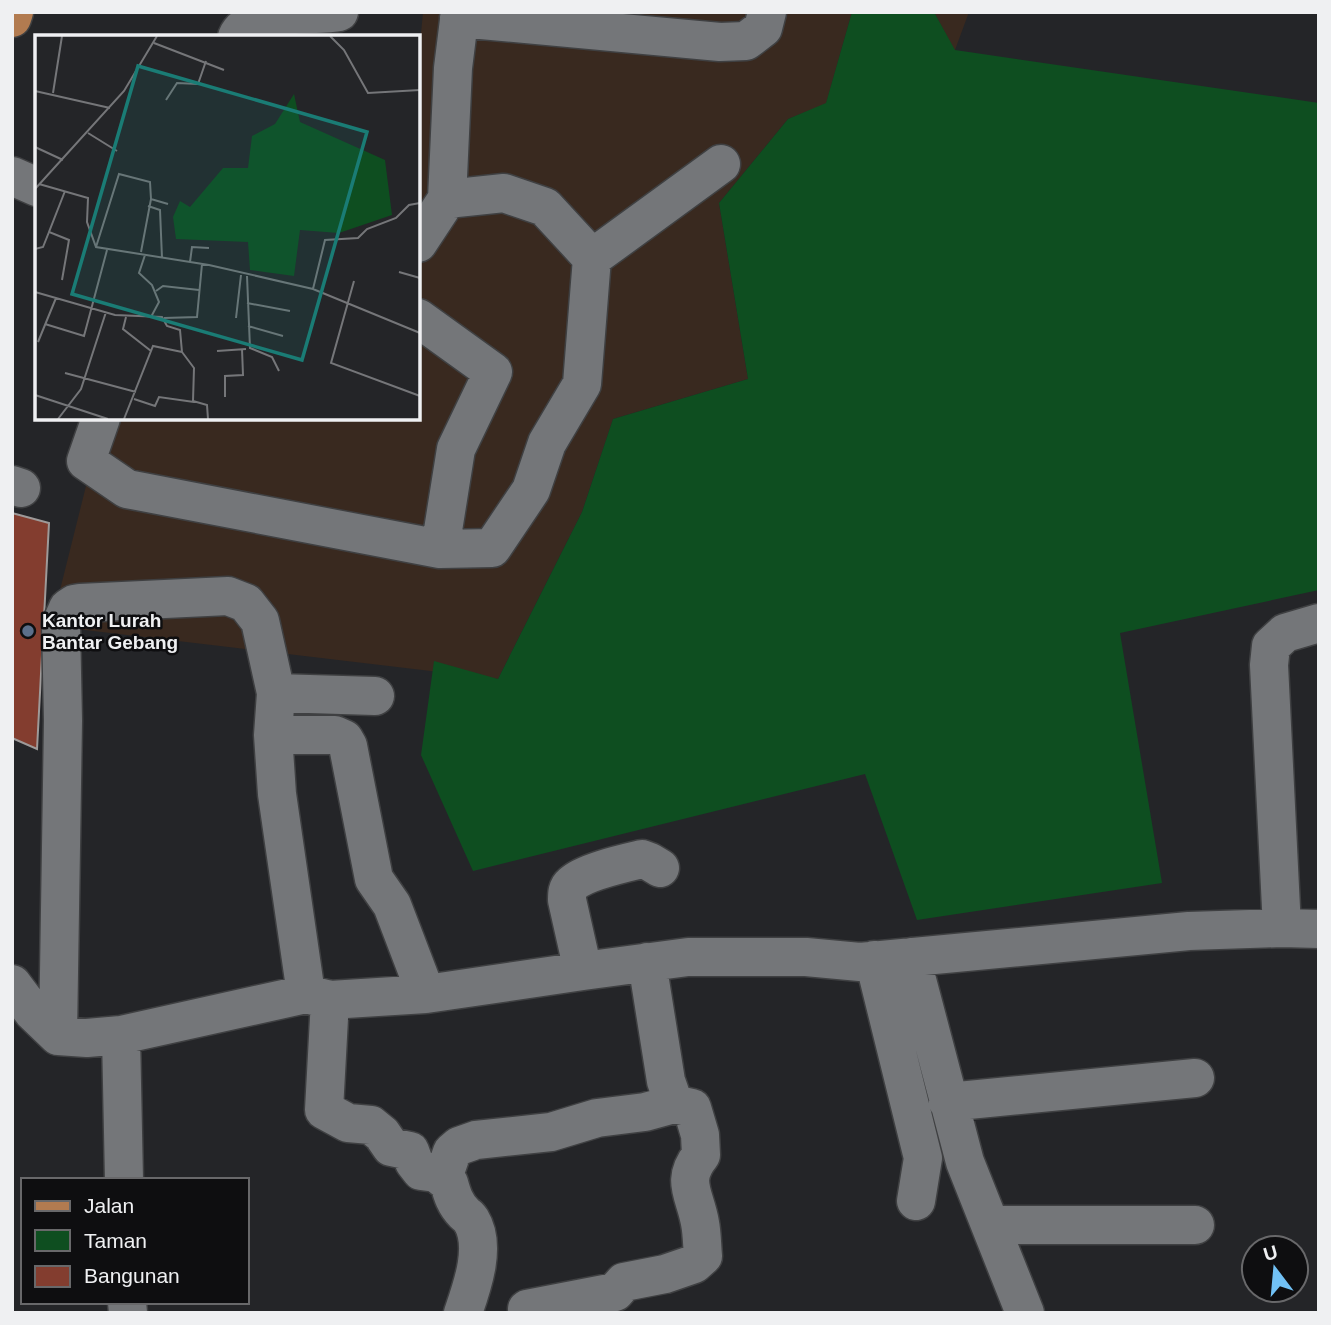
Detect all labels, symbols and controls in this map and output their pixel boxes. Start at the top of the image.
inset map [35,35,420,420]
place label: Kantor Lurah Bantar Gebang [42,610,178,653]
marker: Kantor Lurah Bantar Gebang [20,623,36,639]
legend [21,1178,248,1304]
text: Jalan [84,1194,134,1217]
text: Taman [84,1229,147,1252]
north arrow [1240,1234,1310,1304]
text: U [1261,1241,1280,1265]
text: Bangunan [84,1264,180,1287]

